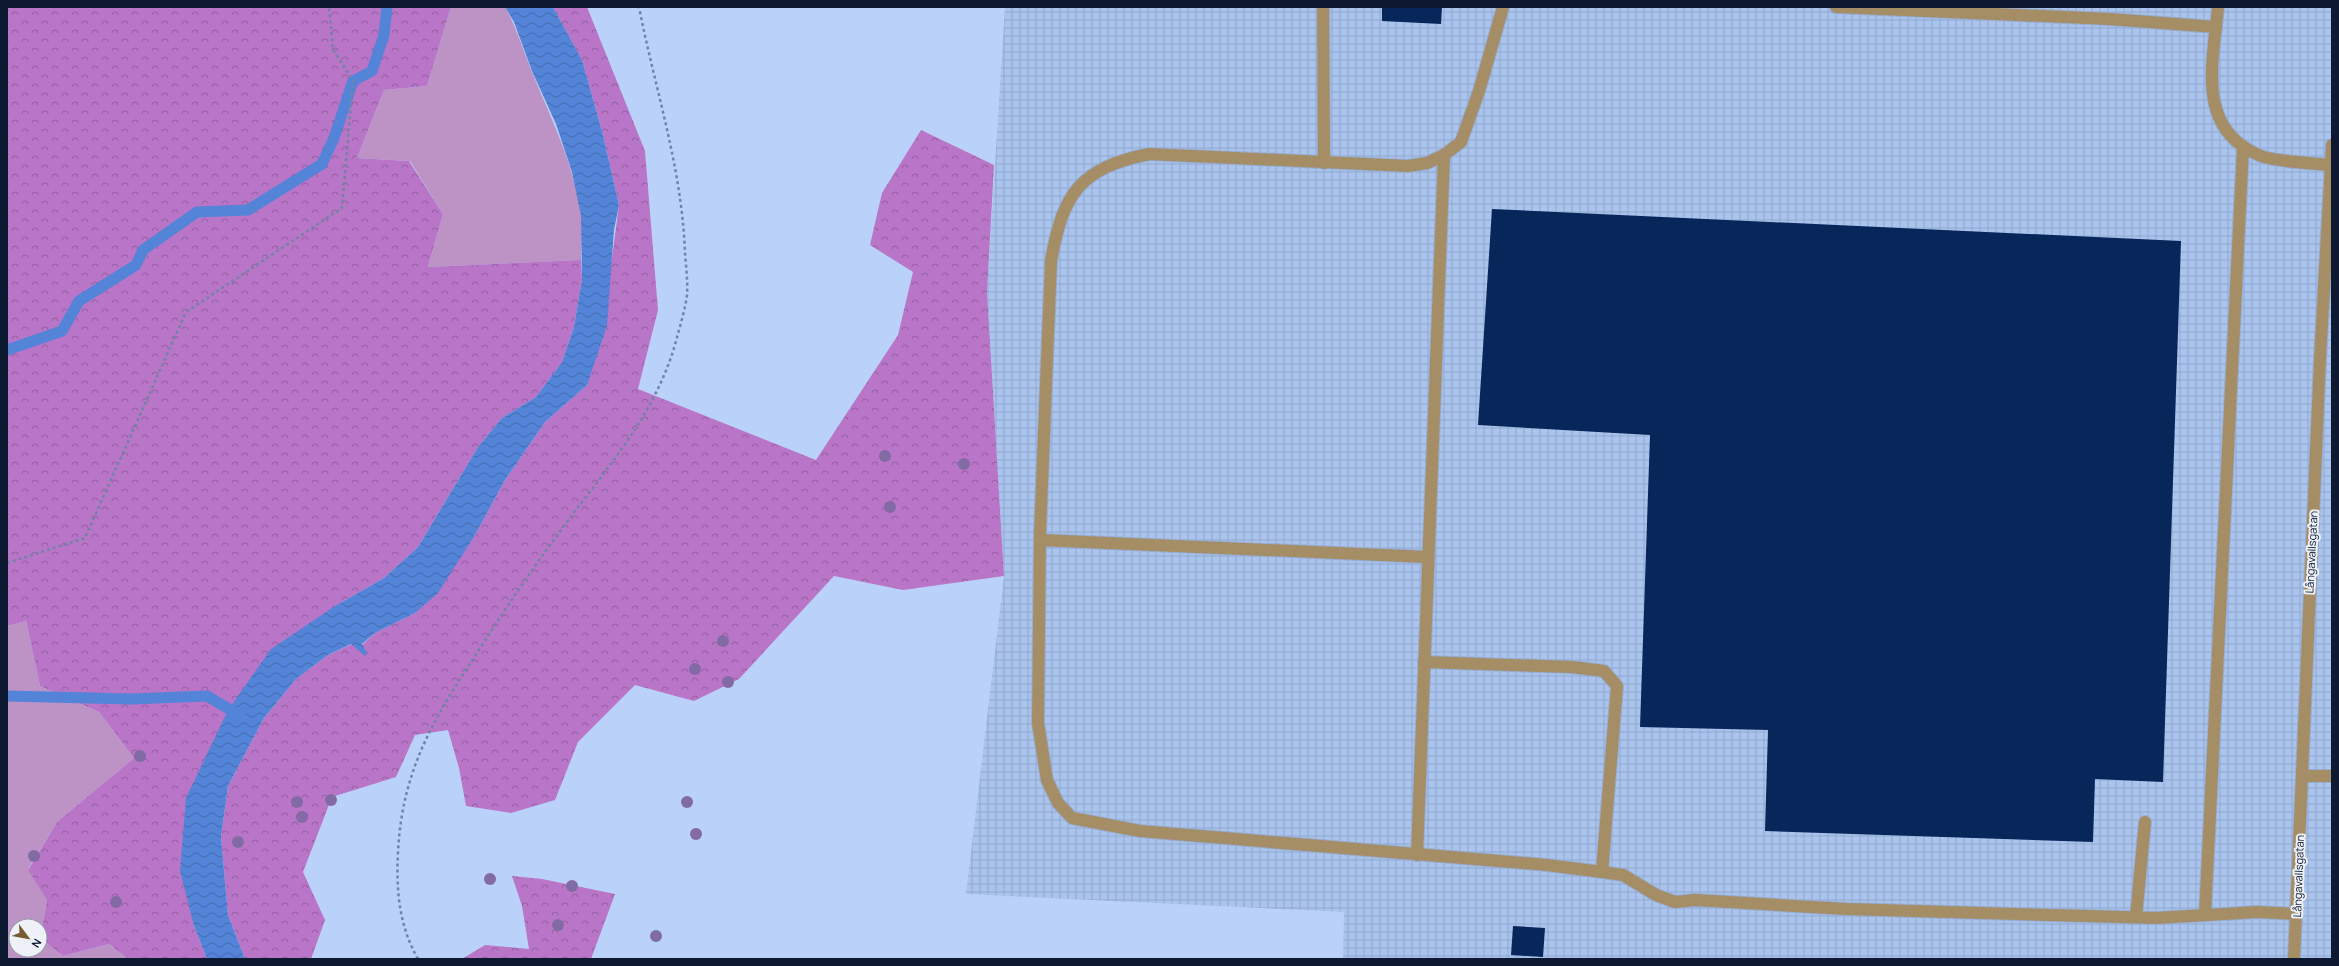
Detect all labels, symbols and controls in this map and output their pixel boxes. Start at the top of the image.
street label: Långavallsgatan [2301,510,2321,594]
street label: Långavallsgatan [2289,834,2307,918]
north arrow [8,918,48,958]
text: N [28,936,45,951]

